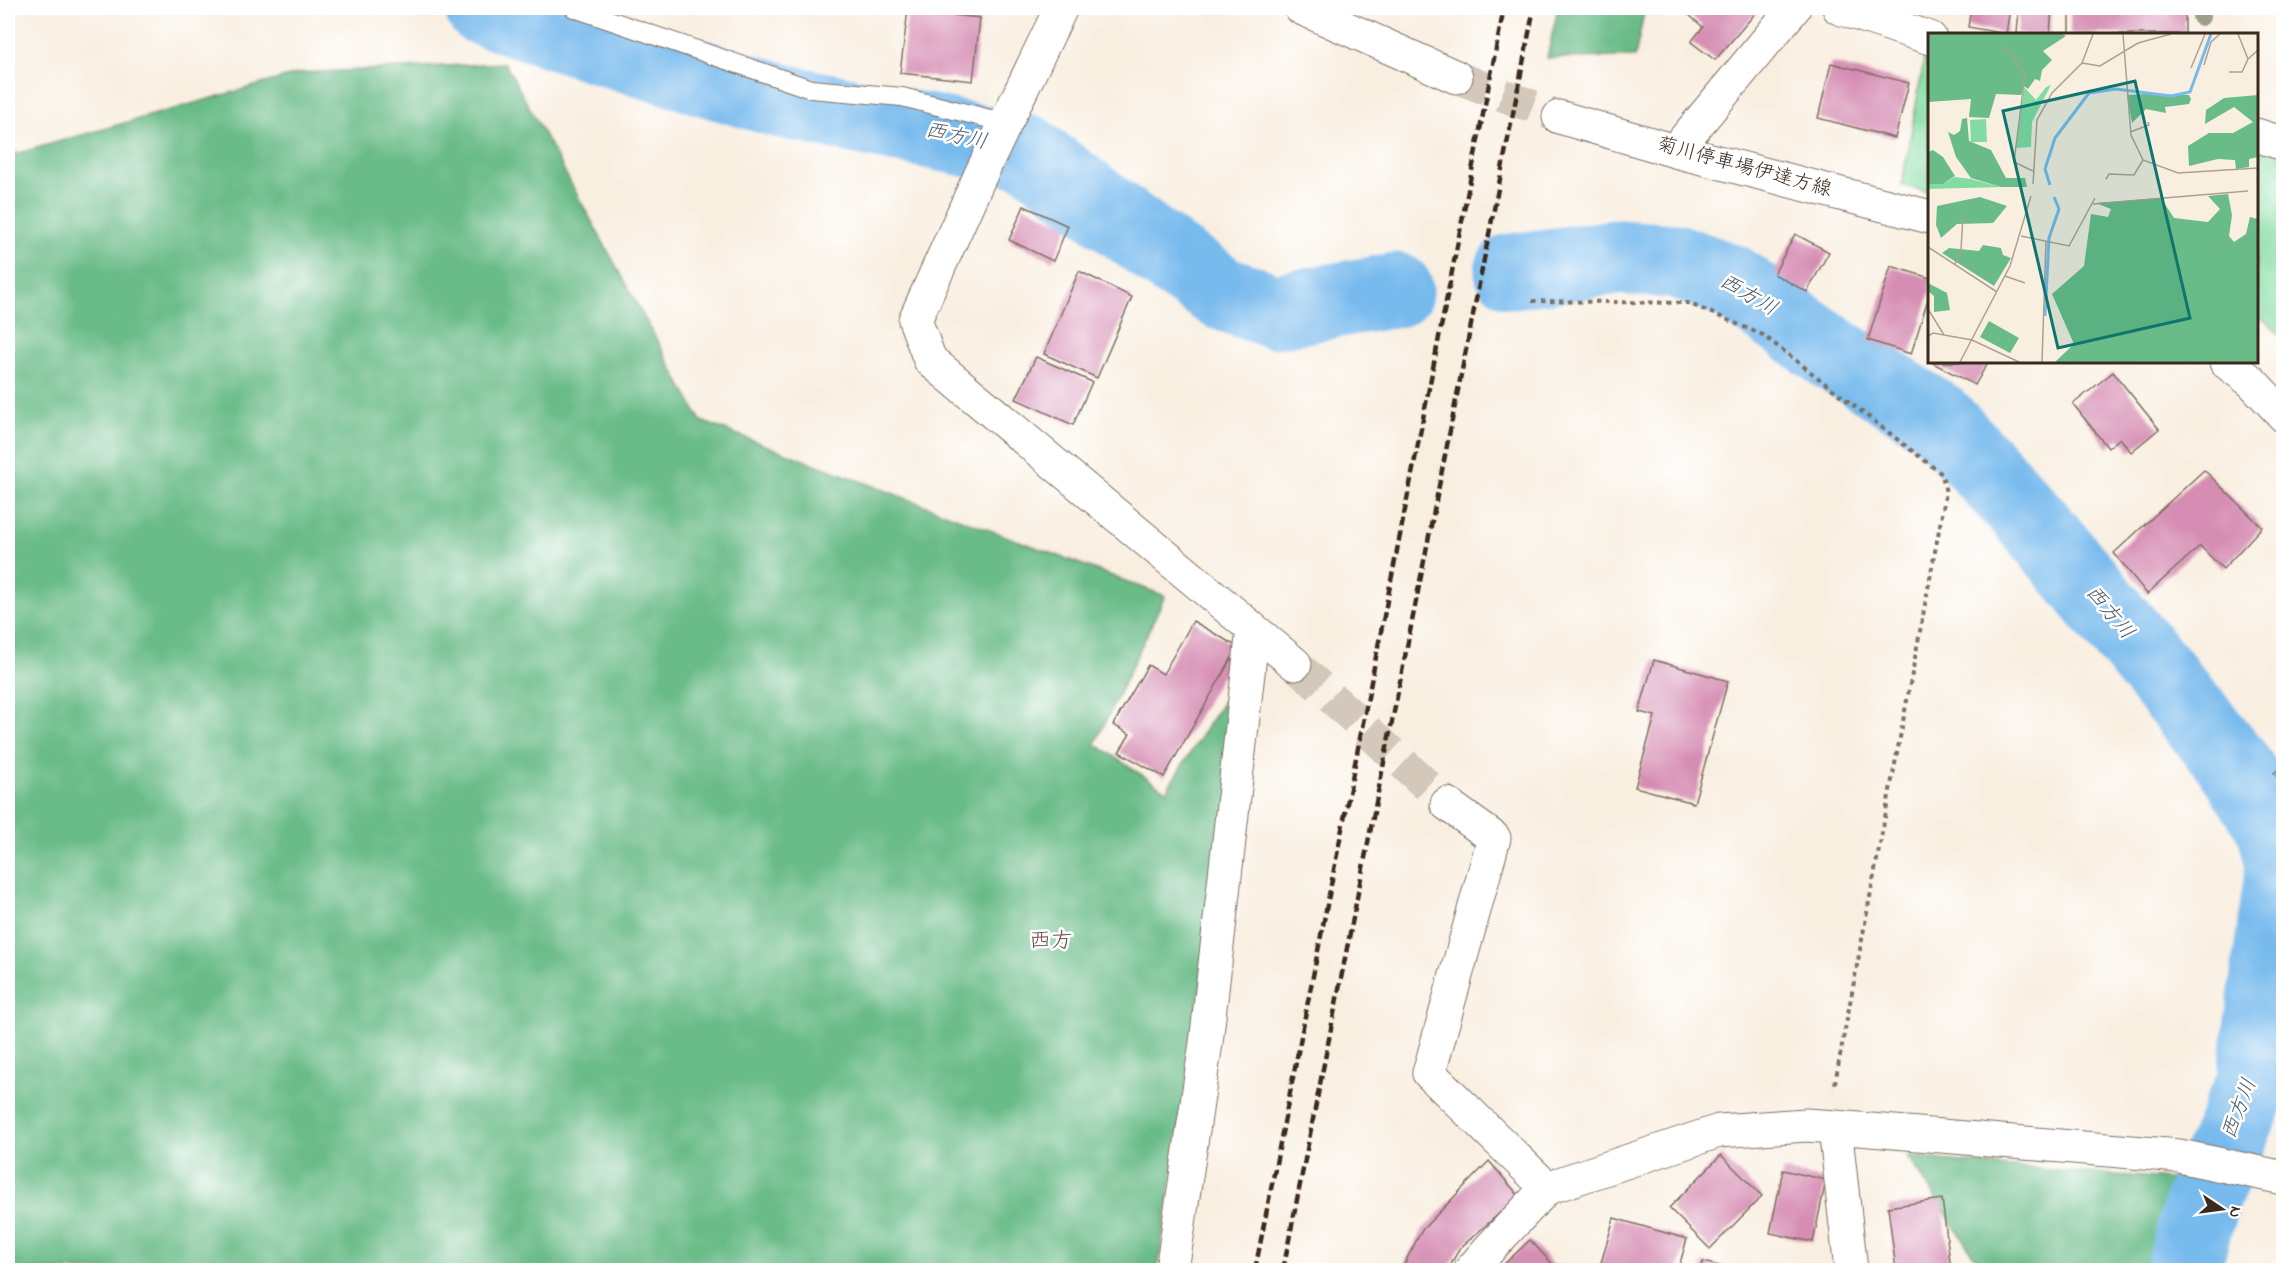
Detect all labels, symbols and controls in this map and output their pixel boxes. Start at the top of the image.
inset map [1928,33,2258,363]
water label: 西方川 [922,116,990,158]
street label: 菊川停車場伊達方線 [1653,131,1835,205]
water label: 西方川 [1713,267,1783,325]
water label: 西方川 [2077,579,2141,647]
district label: 西方 [1029,926,1073,958]
water label: 西方川 [2215,1074,2265,1144]
north arrow [2192,1179,2252,1239]
text: N [2222,1204,2248,1220]

